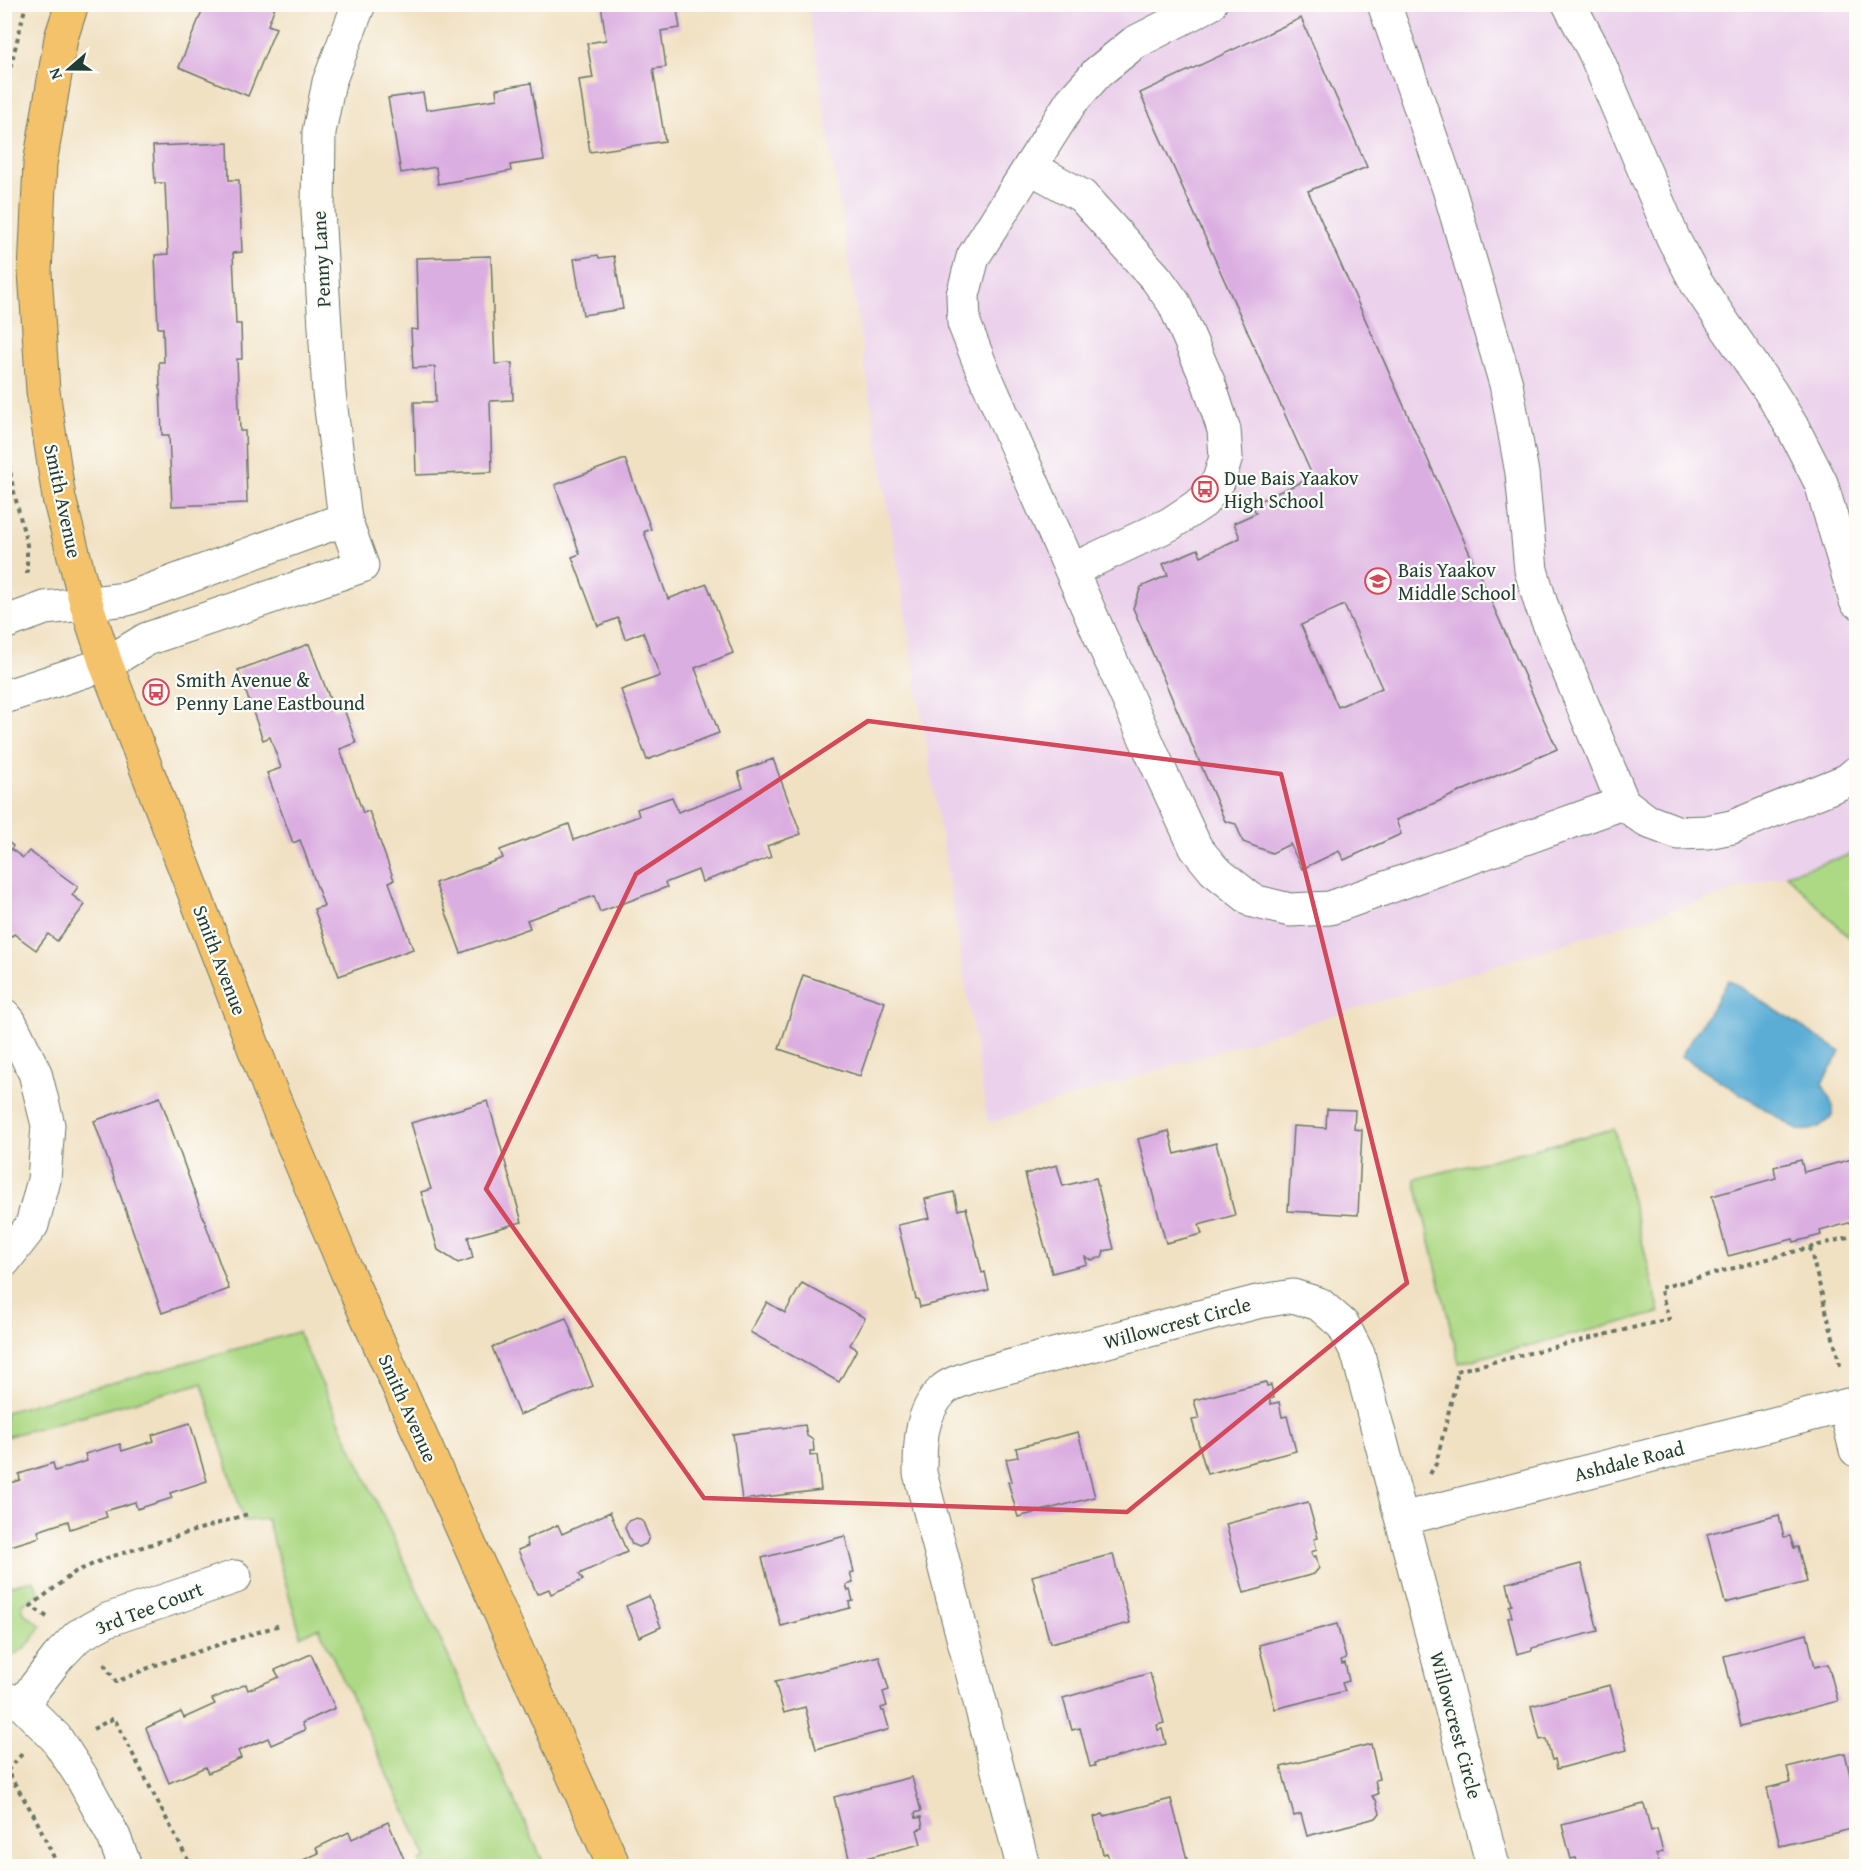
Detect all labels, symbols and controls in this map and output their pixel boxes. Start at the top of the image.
north arrow [39,39,99,99]
text: N [42,65,68,83]
street label: Penny Lane [303,210,338,308]
street label: Smith Avenue [37,441,90,561]
place label: Due Bais Yaakov High School [1224,463,1359,515]
bus stop icon: Due Bais Yaakov High School [1190,474,1220,504]
place label: Bais Yaakov Middle School [1398,555,1517,607]
school or university icon: Bais Yaakov Middle School [1363,566,1393,596]
place label: Smith Avenue & Penny Lane Eastbound [176,665,365,717]
bus stop icon: Smith Avenue & Penny Lane Eastbound [141,677,171,707]
street label: Smith Avenue [186,901,255,1019]
street label: Willowcrest Circle [1100,1289,1254,1356]
street label: Smith Avenue [372,1349,445,1467]
street label: Ashdale Road [1571,1433,1687,1488]
street label: 3rd Tee Court [91,1574,207,1641]
street label: Willowcrest Circle [1423,1648,1490,1802]

